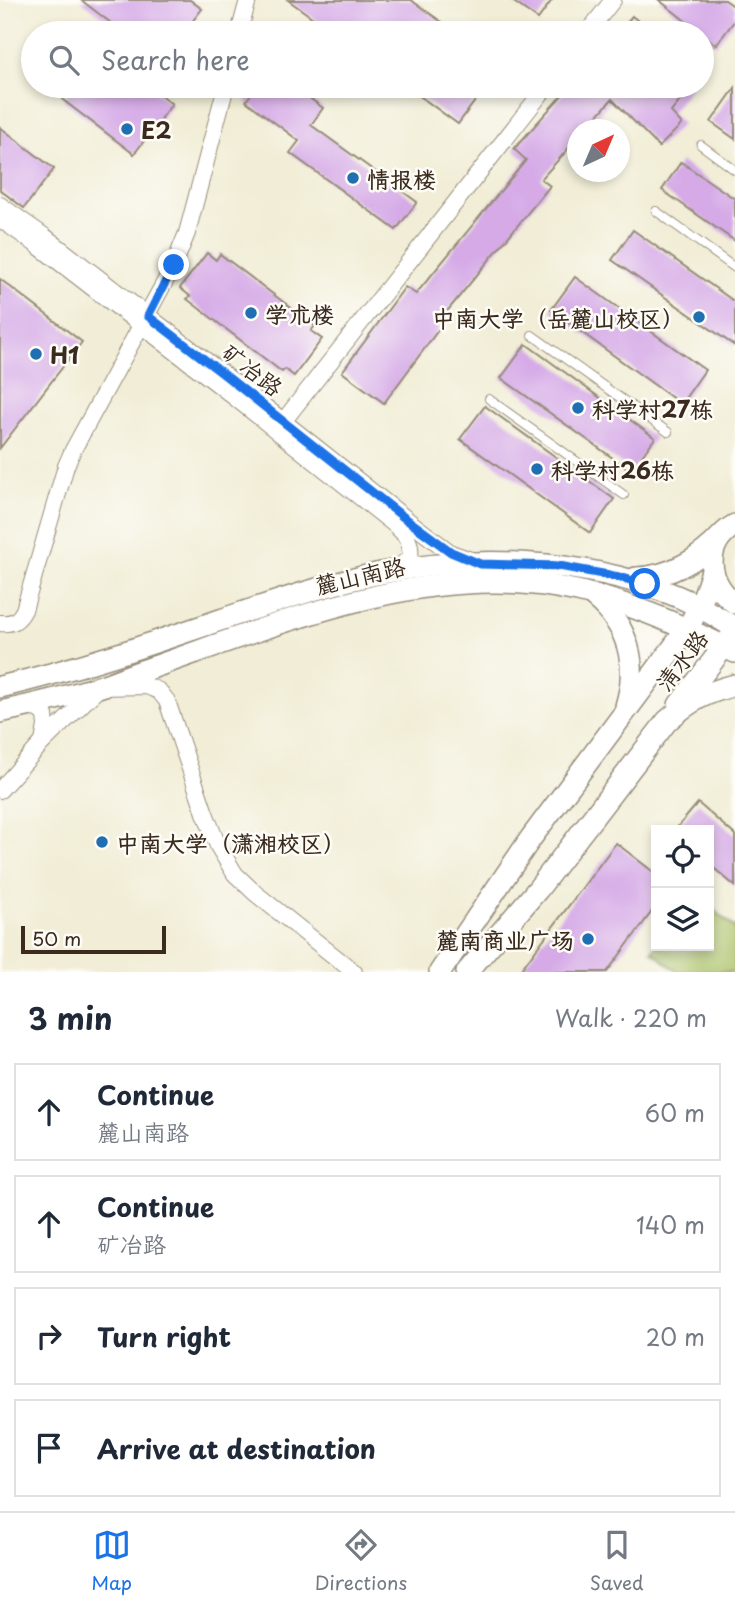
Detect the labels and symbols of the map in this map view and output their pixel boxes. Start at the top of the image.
place label: E2 [141,112,171,147]
north arrow [567,119,630,182]
marker: E2 [119,121,135,137]
place label: 情报楼 [367,161,436,196]
marker: 情报楼 [345,170,361,186]
route end [158,249,189,280]
place label: 学术楼 [265,296,334,331]
place label: 中南大学（岳麓山校区） [432,300,685,335]
marker: 学术楼 [243,305,259,321]
marker: 中南大学（岳麓山校区） [691,309,707,325]
street label: 矿冶路 [215,334,291,404]
place label: H1 [50,337,79,372]
marker: H1 [28,346,44,362]
place label: 科学村27栋 [592,391,713,426]
marker: 科学村27栋 [570,400,586,416]
place label: 科学村26栋 [551,452,674,487]
marker: 科学村26栋 [529,461,545,477]
street label: 麓山南路 [311,548,409,602]
route start [629,568,660,599]
street label: 清水路 [646,622,716,698]
place label: 中南大学（潇湘校区） [116,825,346,860]
marker: 中南大学（潇湘校区） [94,834,110,850]
place label: 麓南商业广场 [436,922,574,957]
scale bar [21,923,166,955]
marker: 麓南商业广场 [580,931,596,947]

